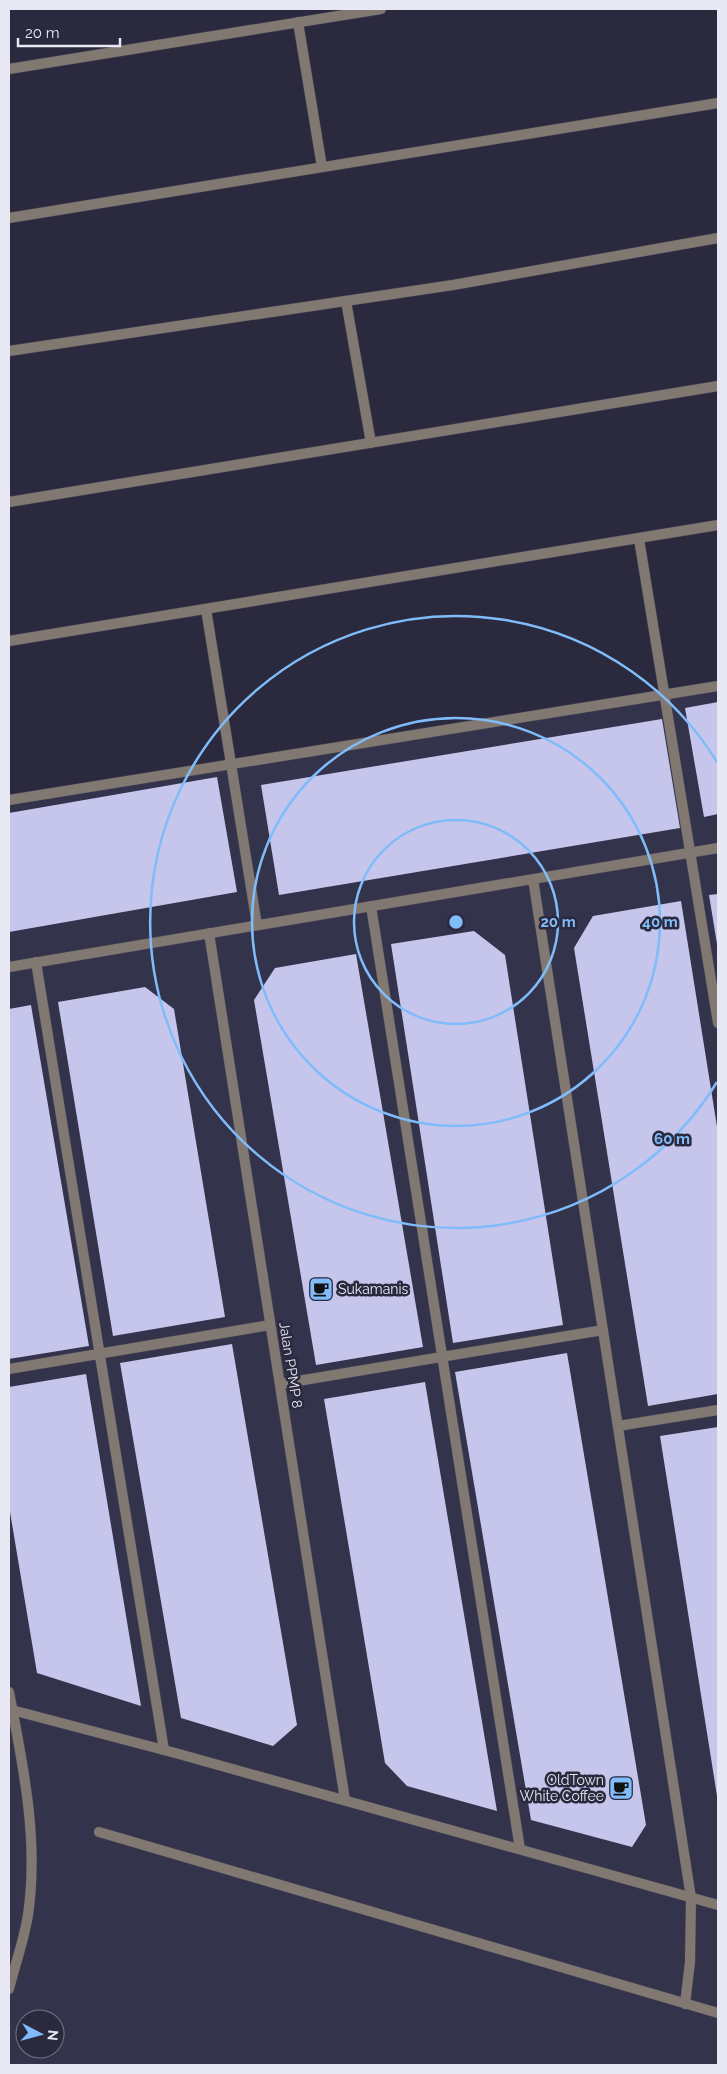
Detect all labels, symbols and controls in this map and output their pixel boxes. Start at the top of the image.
scale bar [18,15,120,47]
text: 20 m [25,24,60,42]
centre of rings [447,913,465,931]
text: 20 m [540,913,576,931]
text: 40 m [642,913,678,931]
text: 60 m [654,1130,690,1148]
cafe icon: Sukamanis [308,1276,334,1302]
place label: Sukamanis [338,1281,409,1297]
street label: Jalan PPMP 8 [276,1321,306,1409]
place label: OldTown White Coffee [520,1772,604,1804]
cafe icon: OldTown White Coffee [608,1775,634,1801]
north arrow [15,2009,65,2059]
text: N [44,2029,61,2042]

